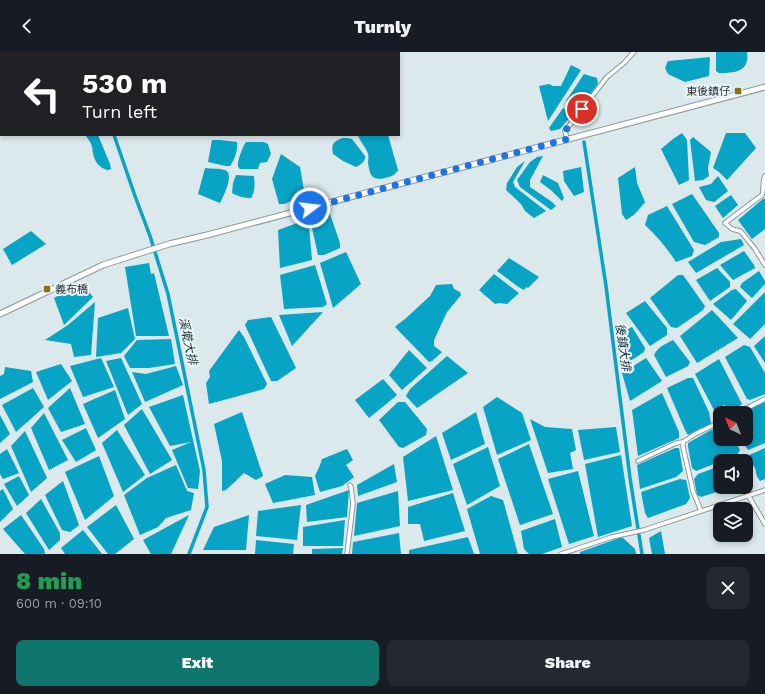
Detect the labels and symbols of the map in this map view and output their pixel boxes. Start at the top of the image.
place label: 東後鎮仔 [686,85,730,98]
marker: 東後鎮仔 [733,86,743,96]
pin [565,92,599,126]
position arrow [289,187,331,229]
place label: 義布橋 [55,283,88,296]
marker: 義布橋 [42,284,52,294]
water label: 溪墘大排 [176,316,200,368]
water label: 後鎮大排 [613,322,634,374]
north arrow [713,406,753,446]

